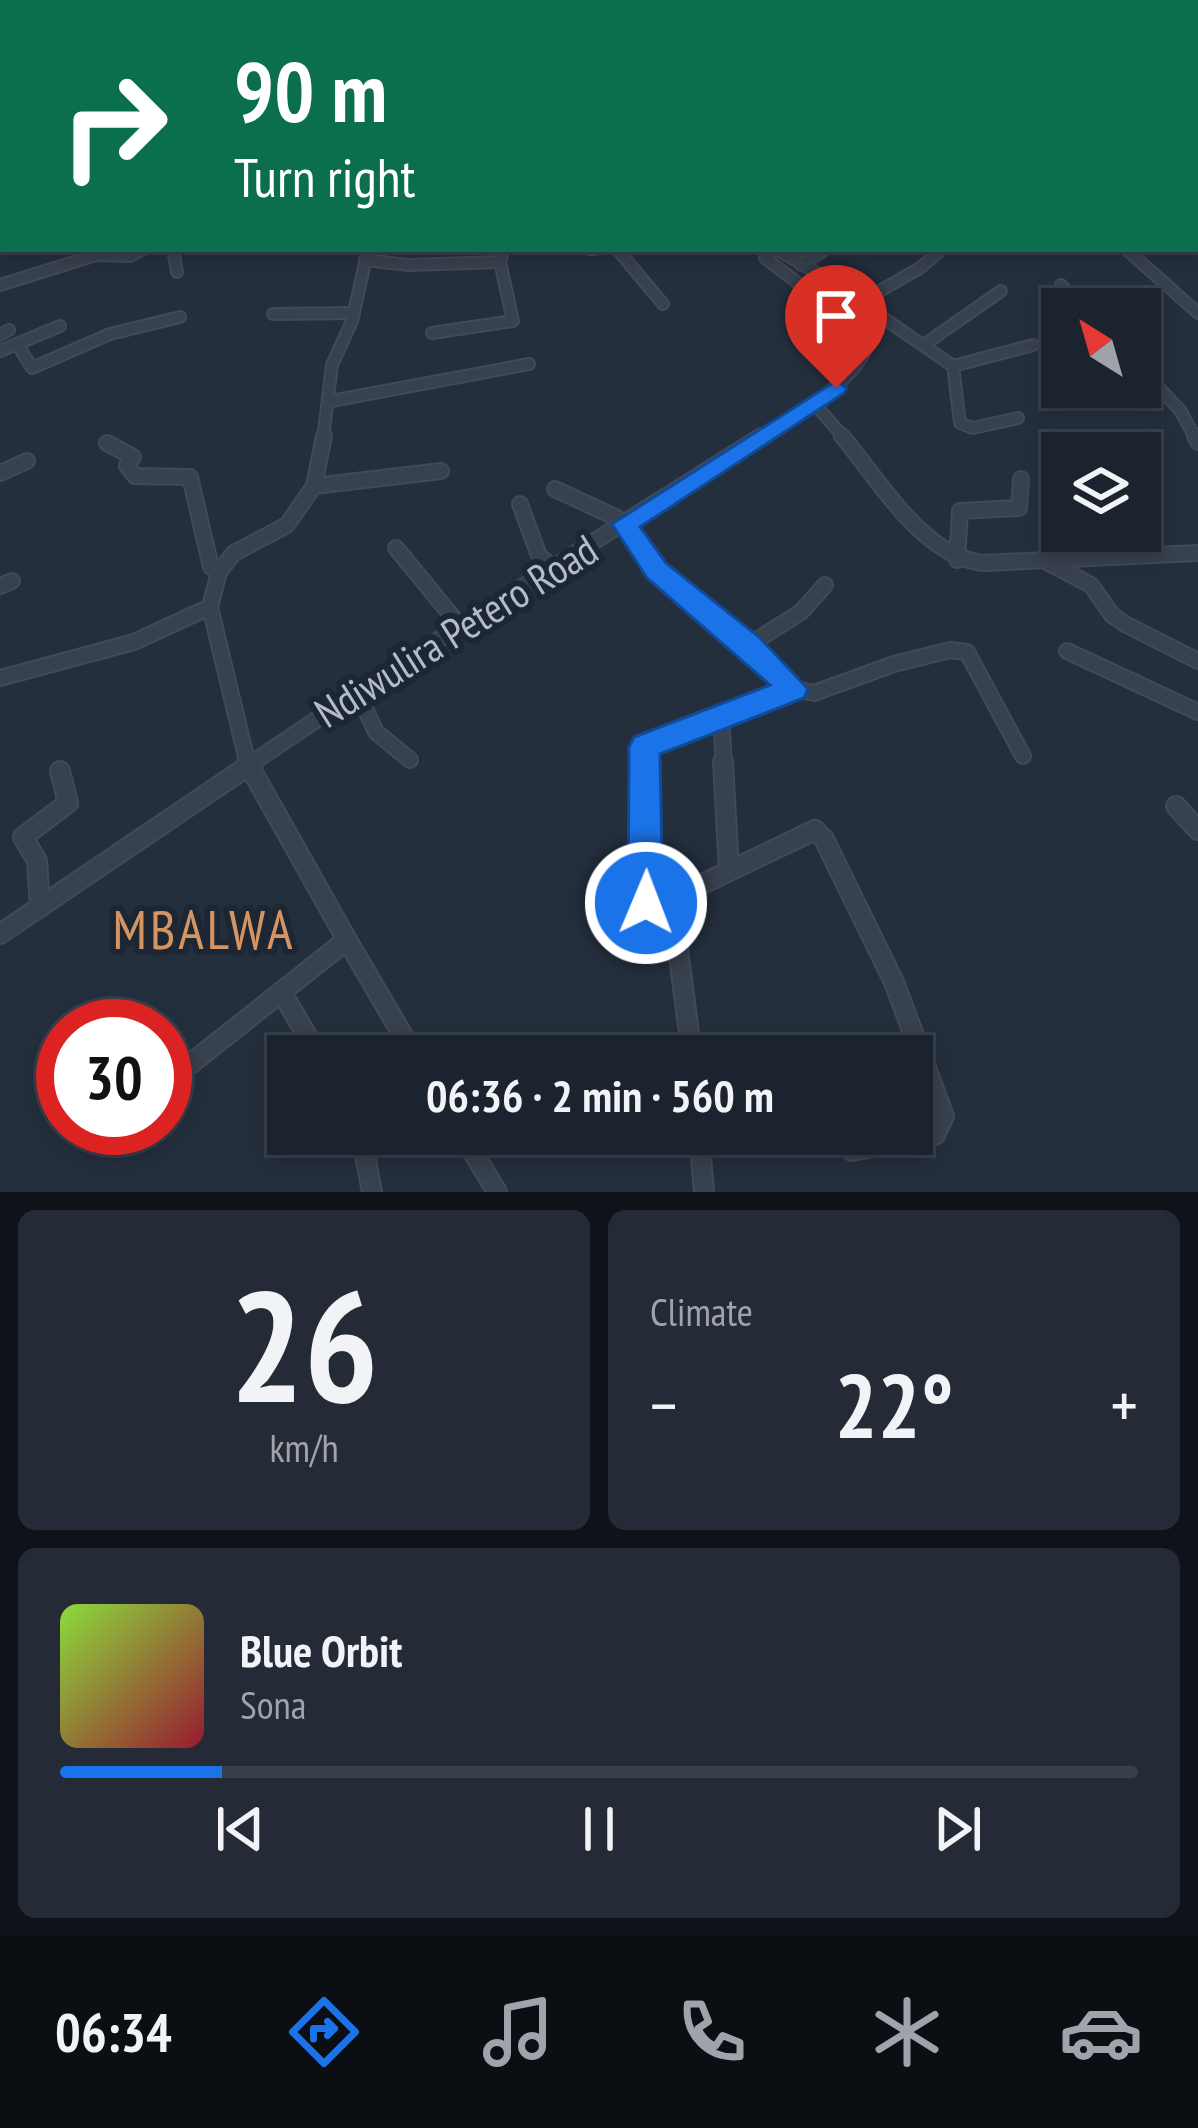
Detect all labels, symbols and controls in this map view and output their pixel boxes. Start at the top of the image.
text: 90 m [234,36,387,145]
icon: right [36,48,192,204]
text: Turn right [234,142,415,212]
pin [785,265,887,388]
icon: arrive [803,283,869,349]
north arrow [1041,288,1161,408]
map controls [1041,288,1161,552]
button: layers [1041,432,1161,552]
street label: Ndiwulira Petero Road [304,522,607,739]
position arrow [583,840,709,966]
district label: MBALWA [113,894,295,964]
speed limit sign: 30 [36,999,192,1155]
text: 06:36 · 2 min · 560 m [426,1066,774,1124]
text: 26 [229,1243,379,1445]
text: Climate [650,1286,753,1337]
text: 22° [835,1346,953,1463]
text: − [650,1362,677,1447]
text: + [1111,1362,1138,1447]
text: km/h [269,1422,339,1473]
text: Blue Orbit [240,1621,402,1679]
text: Sona [240,1679,306,1730]
icon: previous [207,1796,273,1862]
icon: pause [566,1796,632,1862]
icon: next [925,1796,991,1862]
icon: directions [282,1990,366,2074]
icon: music [476,1990,560,2074]
icon: phone [670,1990,754,2074]
icon: climate [865,1990,949,2074]
icon: car [1059,1990,1143,2074]
text: 06:34 [55,1997,172,2067]

